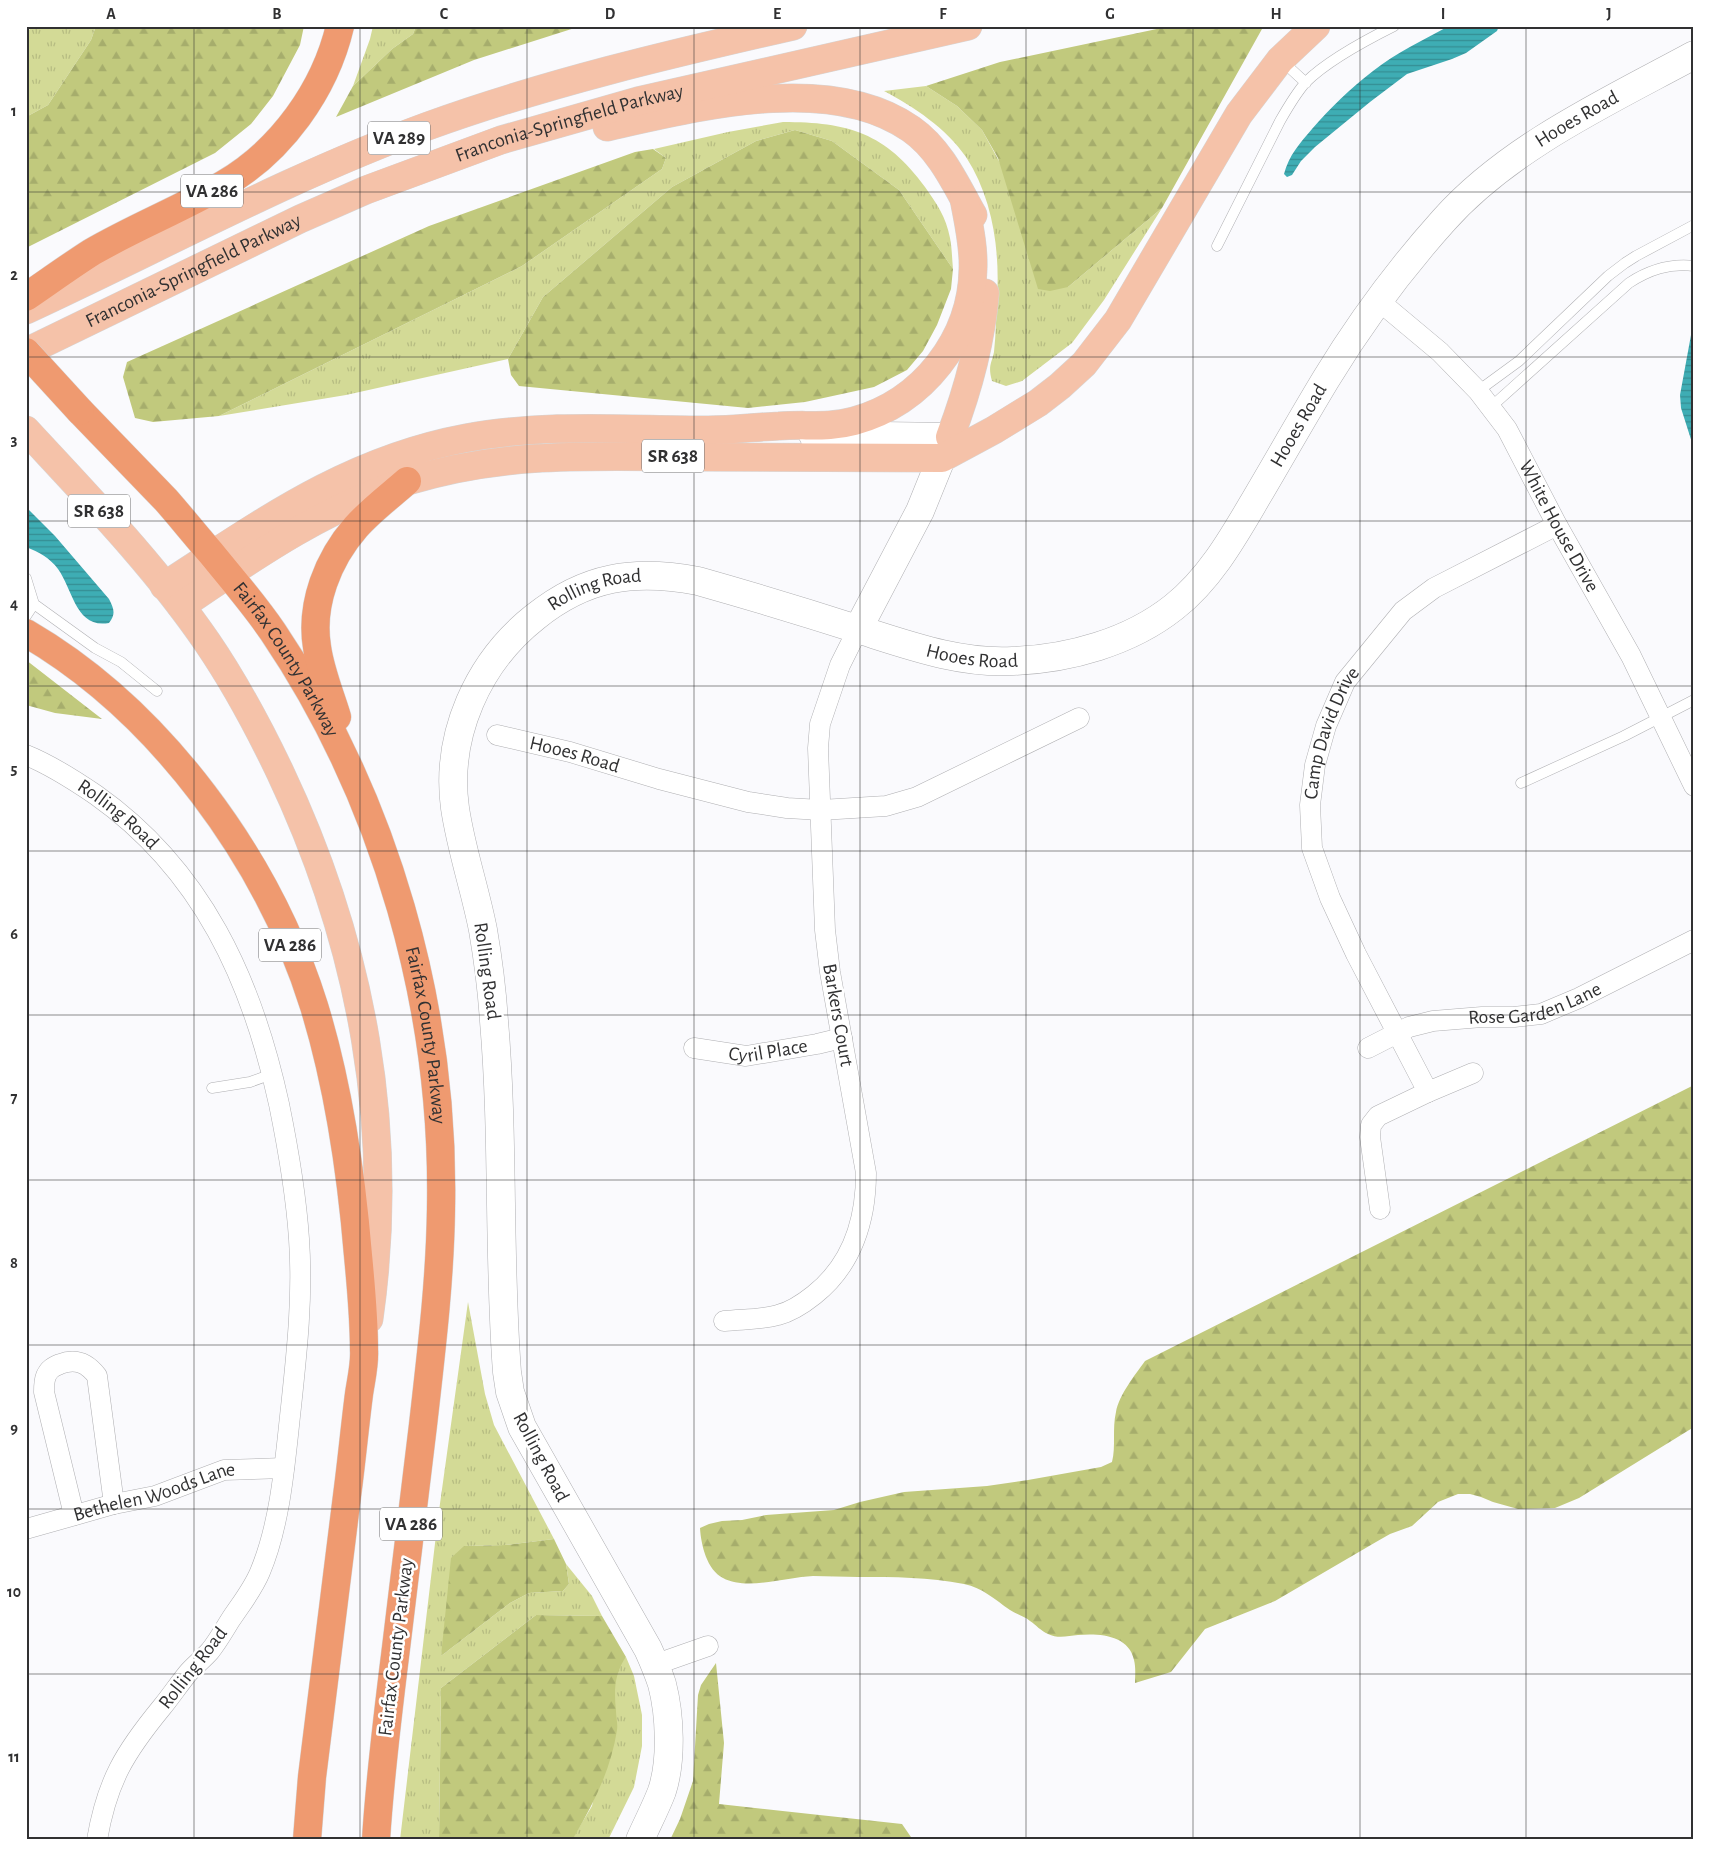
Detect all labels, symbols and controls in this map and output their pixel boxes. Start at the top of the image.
text: A [106,6,116,22]
text: B [272,6,282,22]
text: C [440,6,449,22]
text: D [605,6,616,22]
text: E [773,6,781,22]
text: F [939,6,947,22]
text: G [1105,6,1115,22]
text: H [1270,6,1282,22]
text: I [1441,6,1445,22]
text: J [1606,6,1612,22]
street label: Franconia-Springfield Parkway [453,81,686,166]
street label: Hooes Road [1532,87,1622,151]
text: 1 [11,103,17,119]
road number: VA 289 [368,122,430,154]
road number: VA 286 [181,175,243,208]
street label: Franconia-Springfield Parkway [83,210,304,331]
text: 2 [10,267,18,283]
street label: Hooes Road [1267,380,1331,471]
text: 3 [11,432,18,448]
road number: SR 638 [642,440,704,472]
street label: White House Drive [1515,457,1603,595]
road number: SR 638 [68,494,130,528]
street label: Rolling Road [544,566,642,615]
street label: Fairfax County Parkway [229,578,343,740]
text: 4 [10,596,18,612]
street label: Hooes Road [924,641,1019,671]
street label: Camp David Drive [1301,663,1363,800]
street label: Hooes Road [527,733,622,776]
text: 5 [11,761,18,777]
street label: Rolling Road [74,776,162,853]
street label: Rolling Road [470,921,504,1021]
text: 6 [10,926,18,942]
road number: VA 286 [259,928,321,962]
street label: Fairfax County Parkway [402,944,449,1125]
street label: Barkers Court [819,962,857,1069]
street label: Rose Garden Lane [1467,979,1604,1028]
street label: Cyril Place [727,1036,809,1066]
text: 7 [11,1090,18,1106]
text: 8 [10,1255,18,1271]
street label: Rolling Road [509,1409,573,1505]
text: 9 [10,1420,18,1436]
street label: Bethelen Woods Lane [71,1460,235,1525]
road number: VA 286 [380,1508,442,1540]
street label: Fairfax County Parkway [375,1556,417,1737]
text: 10 [7,1584,21,1600]
street label: Rolling Road [155,1623,231,1713]
text: 11 [8,1749,20,1765]

